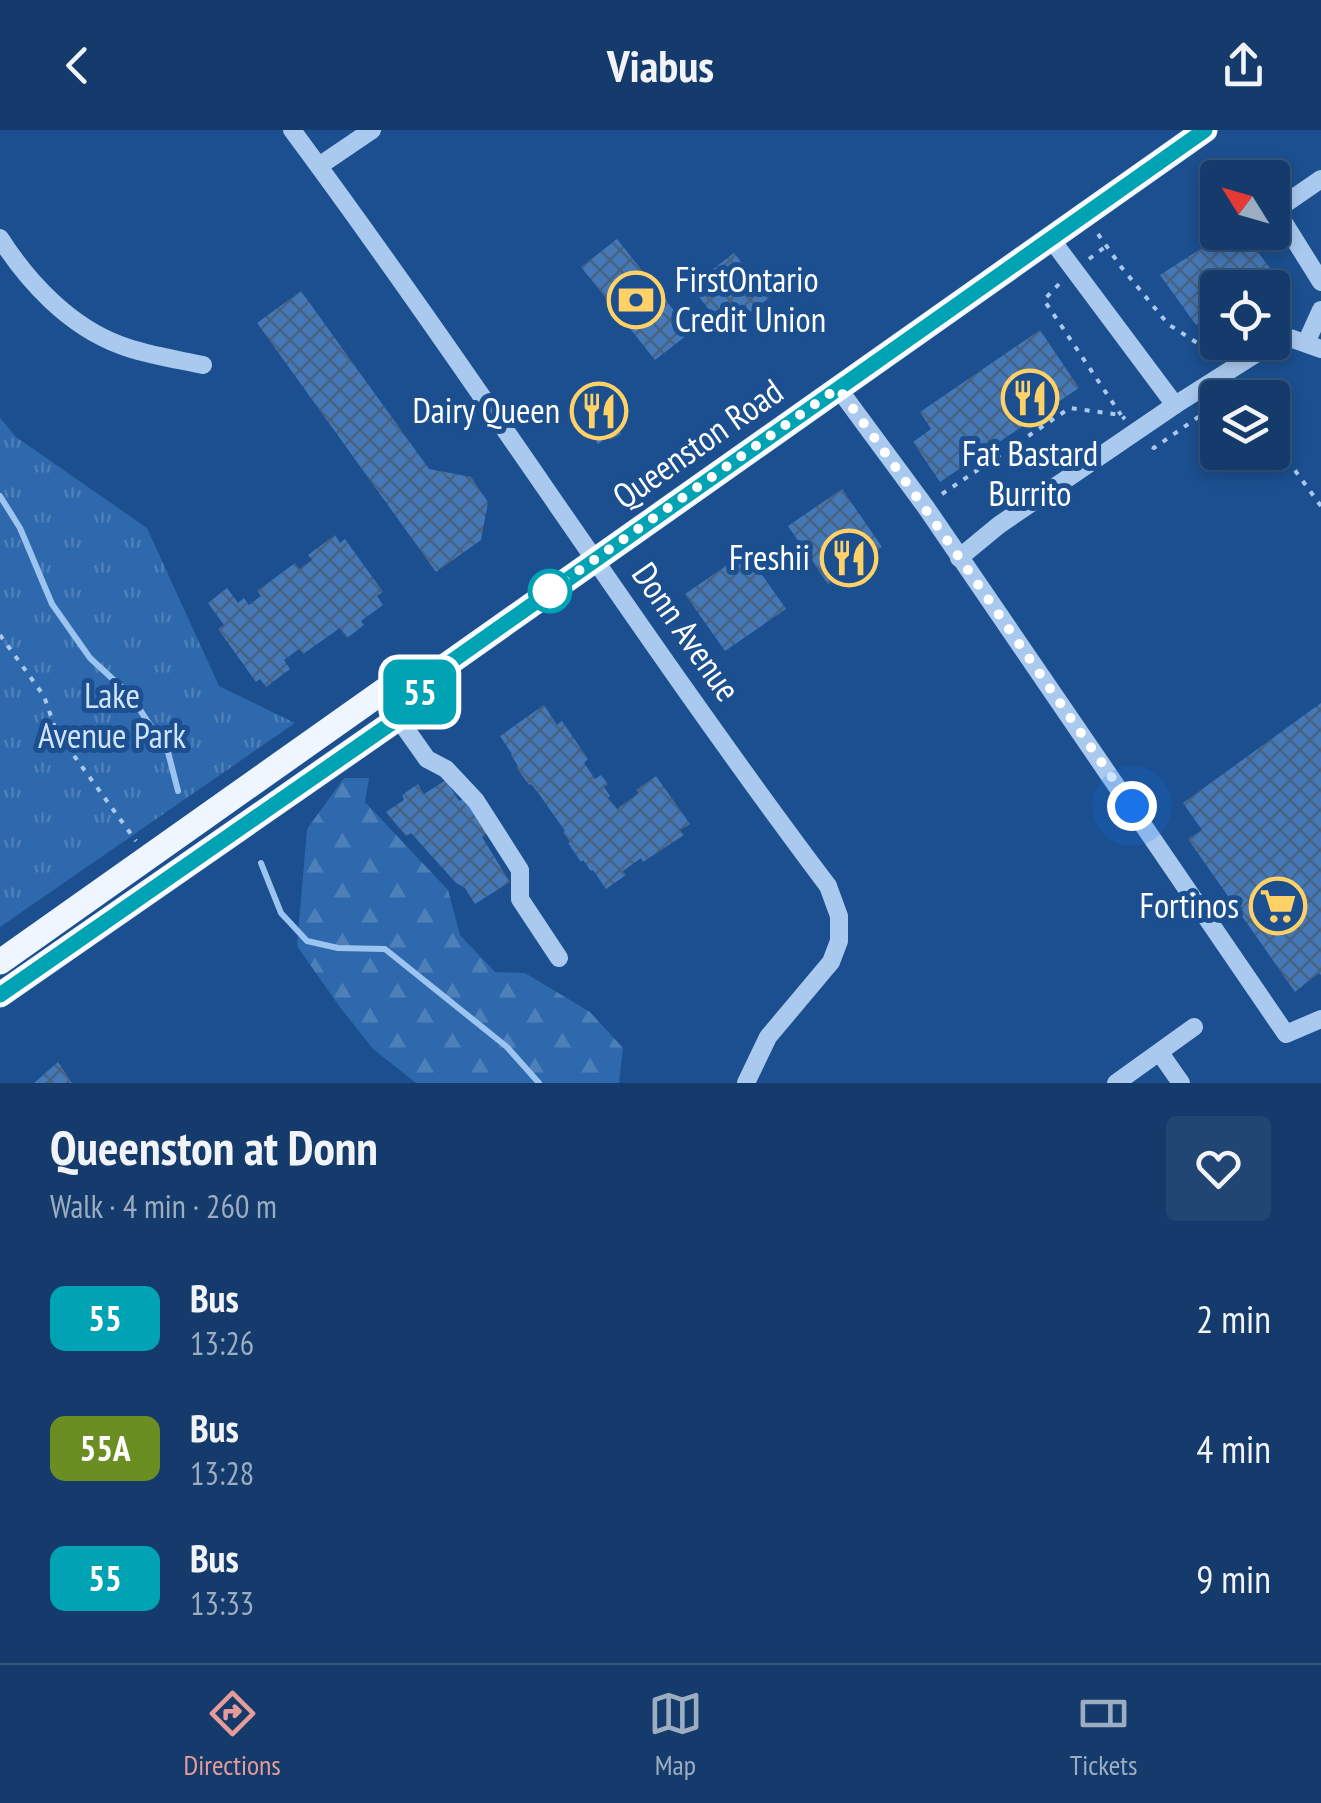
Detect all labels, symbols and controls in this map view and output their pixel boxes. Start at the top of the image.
text: Viabus [607,36,714,94]
icon: back [50,38,105,93]
icon: share [1216,38,1271,93]
north arrow [1200,160,1290,250]
map controls [1200,160,1290,470]
place label: FirstOntario Credit Union [675,256,826,342]
bank icon: FirstOntario Credit Union [606,270,666,330]
button: locate [1200,270,1290,360]
street label: Queenston Road [603,368,791,519]
restaurant icon: Fat Bastard Burrito [1000,368,1060,428]
button: layers [1200,380,1290,470]
restaurant icon: Dairy Queen [569,381,629,441]
place label: Dairy Queen [412,387,560,433]
place label: Fat Bastard Burrito [962,430,1098,516]
restaurant icon: Freshii [819,528,879,588]
place label: Freshii [729,534,810,580]
street label: Donn Avenue [622,553,751,710]
unlabelled marker [529,570,571,612]
line badge: 55 [375,660,465,724]
text: 55 [403,669,437,715]
park label: Lake Avenue Park [38,672,186,758]
your location [1107,781,1157,831]
supermarket icon: Fortinos [1248,876,1308,936]
place label: Fortinos [1139,882,1239,928]
text: Queenston at Donn [50,1116,378,1178]
button: heart [1166,1116,1271,1221]
text: Walk · 4 min · 260 m [50,1185,277,1227]
text: Bus [190,1273,239,1322]
text: 2 min [1196,1294,1271,1343]
text: 55 [88,1295,122,1341]
text: 13:26 [190,1322,254,1364]
text: Bus [190,1403,239,1452]
text: 4 min [1196,1424,1271,1473]
text: 55A [80,1425,131,1471]
text: 13:28 [190,1452,254,1494]
text: Bus [190,1533,239,1582]
text: 9 min [1196,1554,1271,1603]
text: 55 [88,1555,122,1601]
text: 13:33 [190,1582,254,1624]
tab: Directions [183,1686,281,1783]
tab: Map [648,1686,703,1783]
tab: Tickets [1070,1686,1138,1783]

